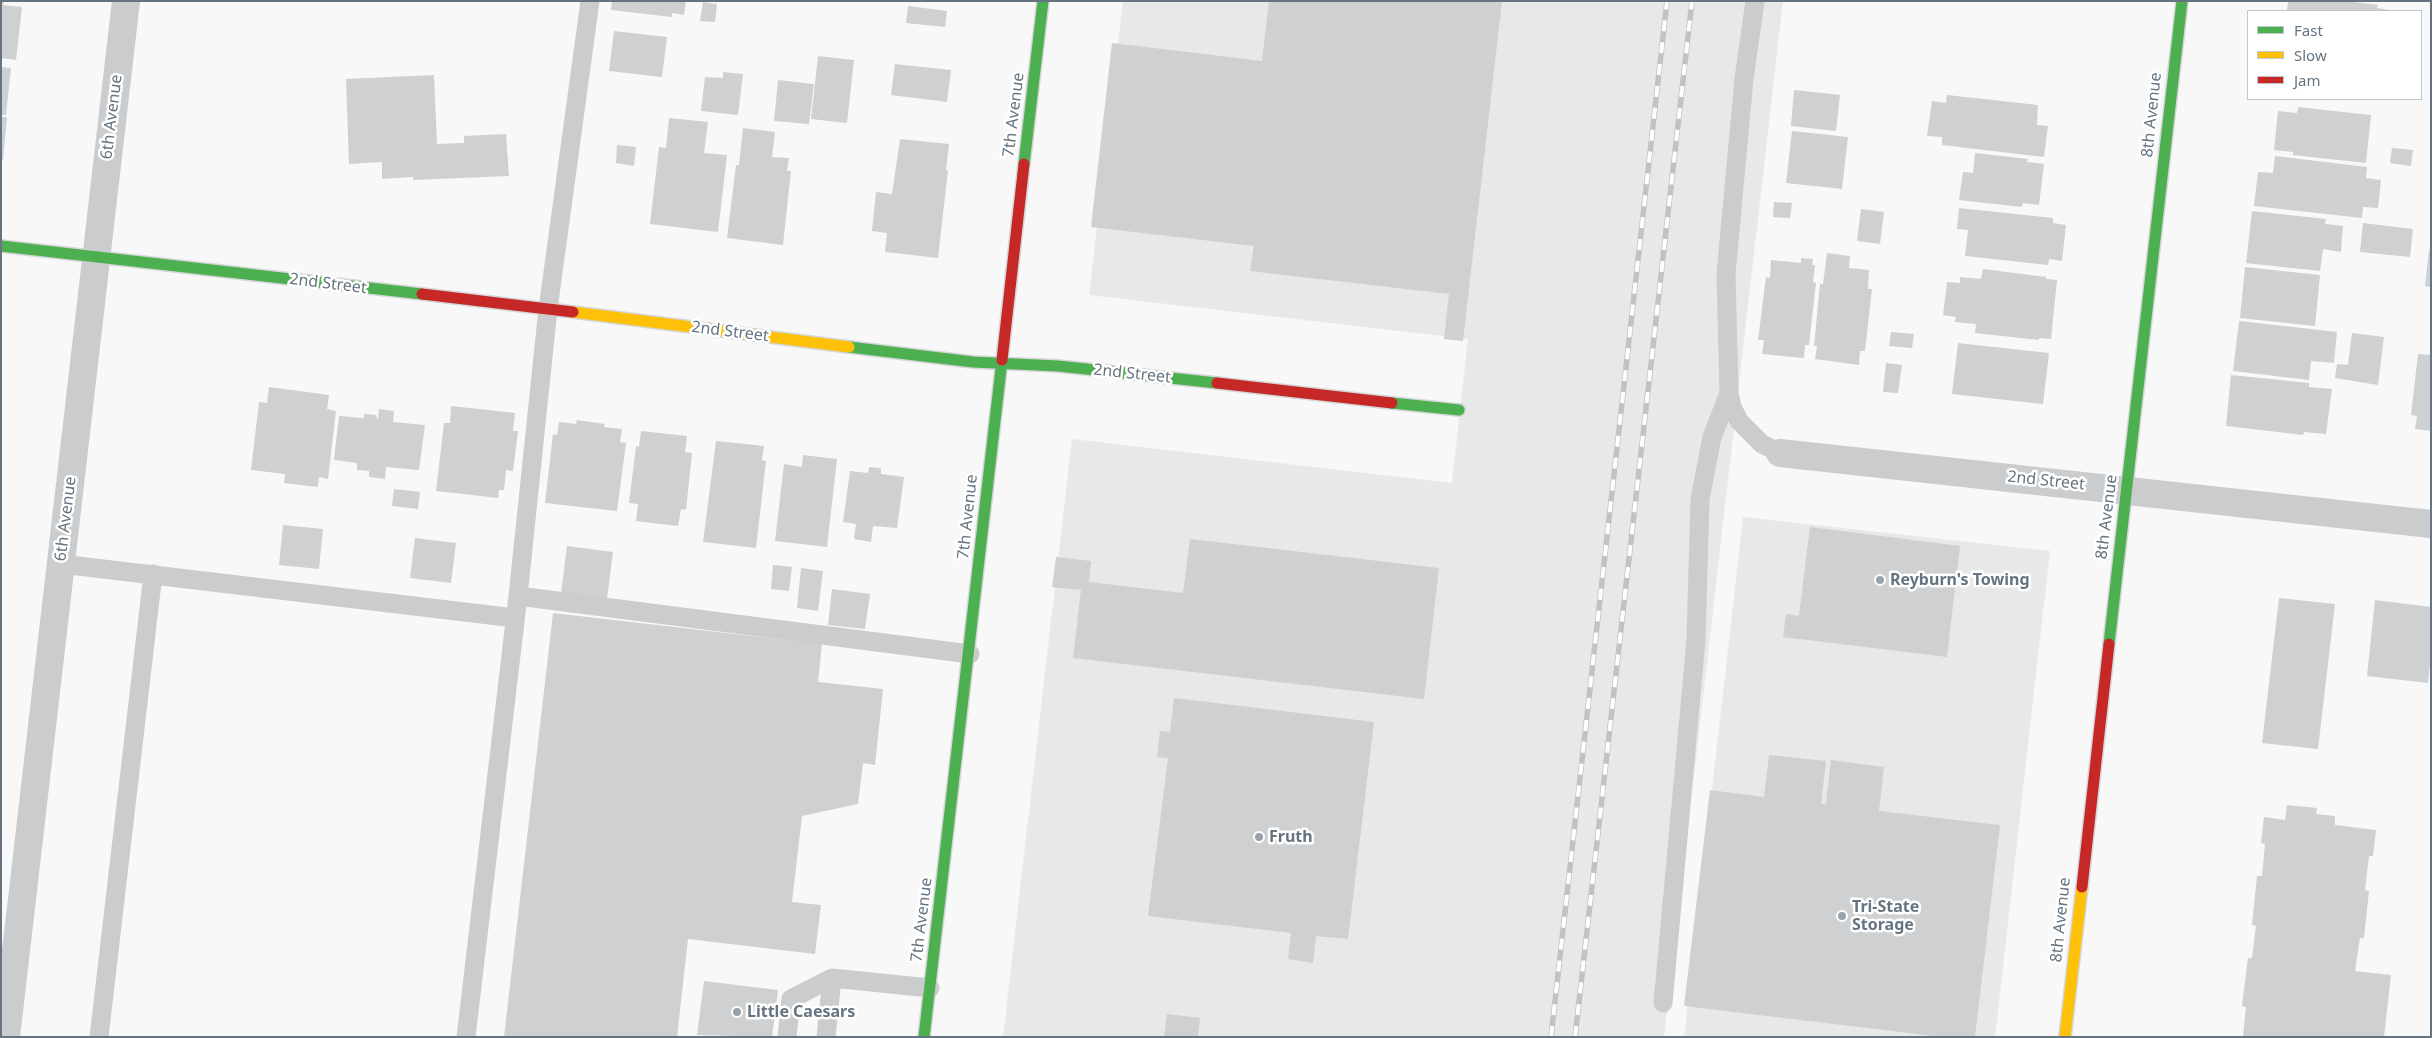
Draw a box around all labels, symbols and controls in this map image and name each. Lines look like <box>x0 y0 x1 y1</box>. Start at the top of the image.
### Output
legend <box>2247 10 2422 100</box>
text: Fast <box>2294 20 2323 40</box>
text: Slow <box>2294 45 2327 65</box>
text: Jam <box>2294 70 2321 90</box>
street label: 7th Avenue <box>999 72 1029 158</box>
street label: 8th Avenue <box>2138 72 2166 158</box>
street label: 6th Avenue <box>97 74 127 160</box>
street label: 2nd Street <box>288 270 368 298</box>
street label: 2nd Street <box>690 318 770 346</box>
street label: 2nd Street <box>1092 360 1172 388</box>
street label: 2nd Street <box>2006 467 2086 495</box>
street label: 7th Avenue <box>954 474 982 560</box>
street label: 8th Avenue <box>2092 474 2122 560</box>
street label: 6th Avenue <box>51 476 81 562</box>
place label: Reyburn's Towing <box>1890 570 2030 590</box>
marker: Reyburn's Towing <box>1874 574 1886 586</box>
place label: Fruth <box>1269 827 1313 847</box>
marker: Fruth <box>1253 831 1265 843</box>
street label: 7th Avenue <box>907 877 937 963</box>
street label: 8th Avenue <box>2047 877 2075 963</box>
place label: Tri-State Storage <box>1852 897 1919 935</box>
marker: Tri-State Storage <box>1836 910 1848 922</box>
place label: Little Caesars <box>747 1002 855 1022</box>
marker: Little Caesars <box>731 1006 743 1018</box>

